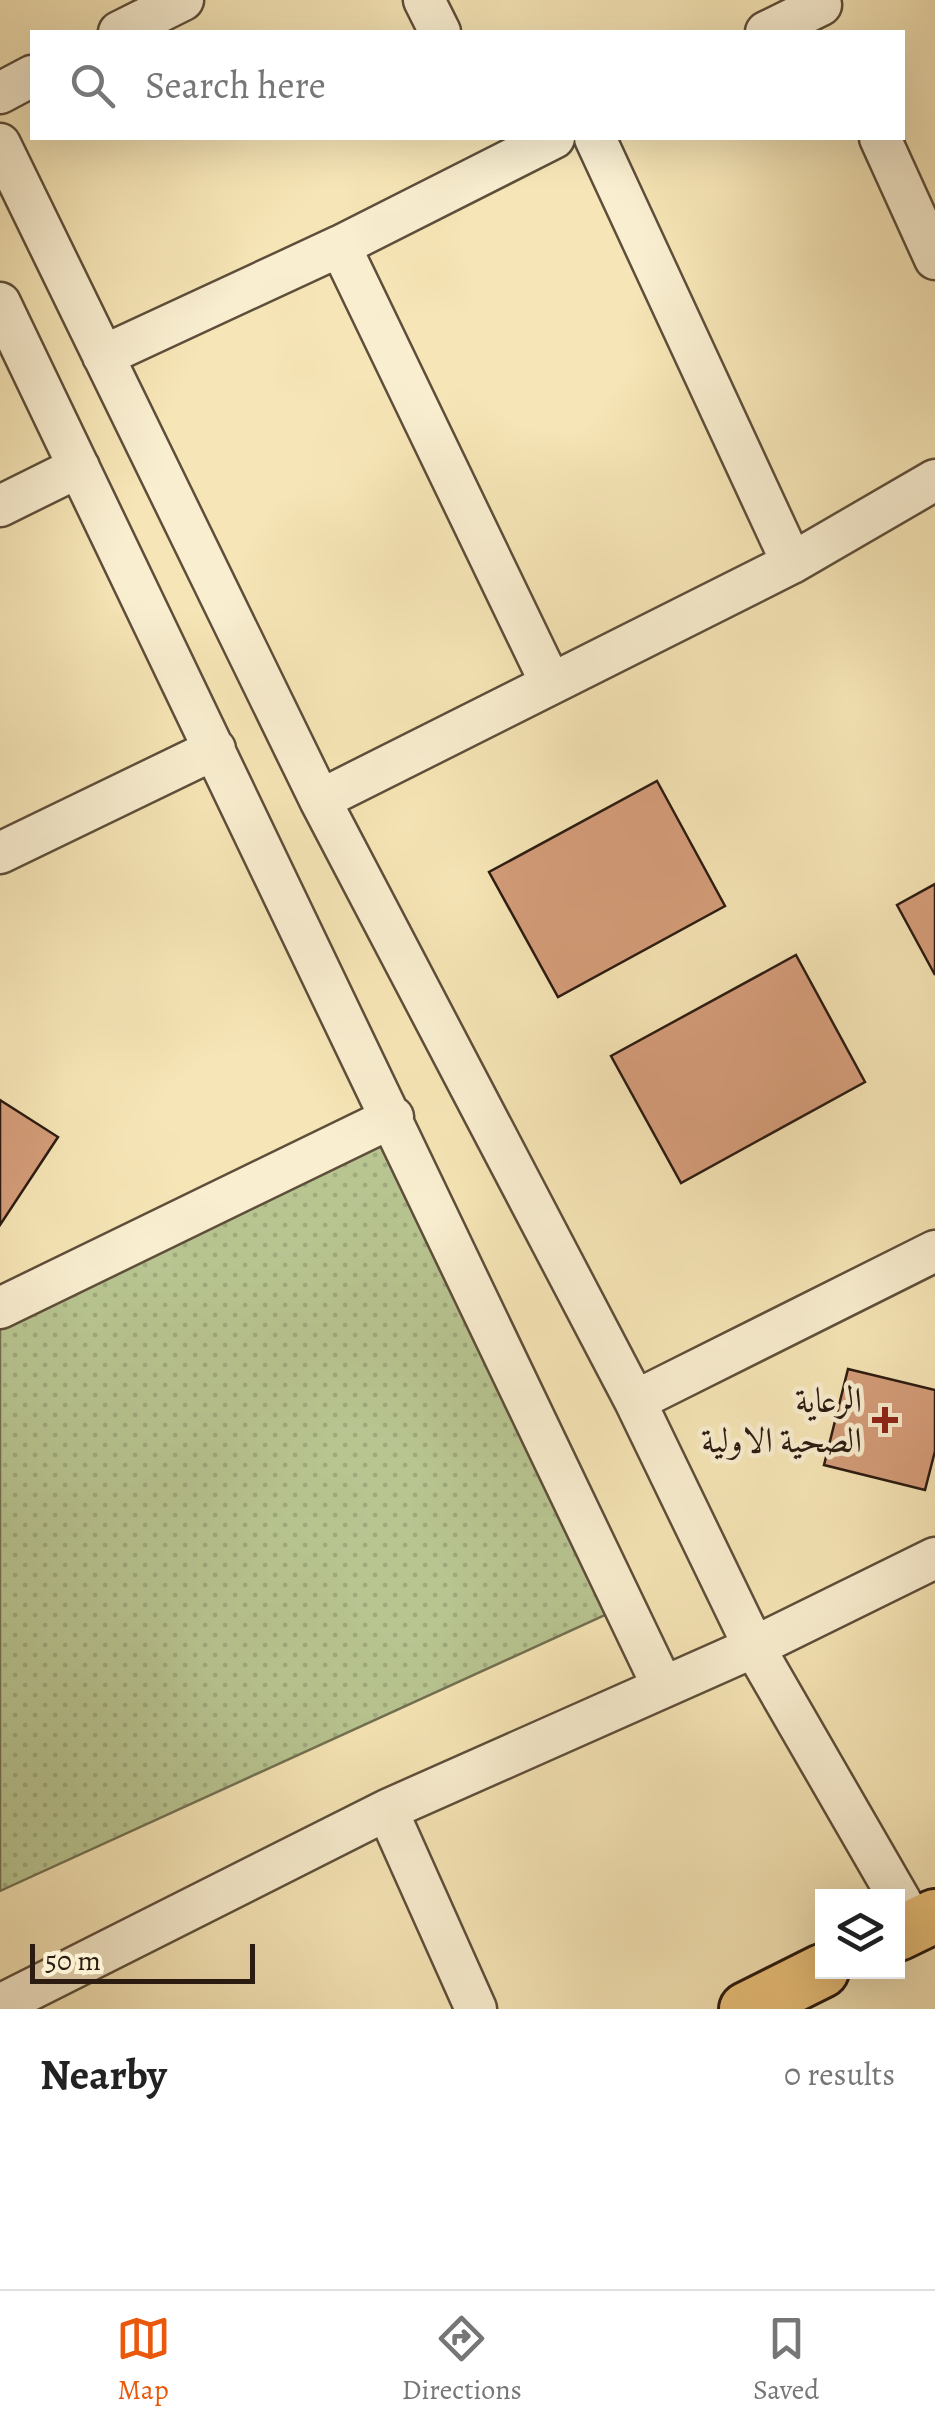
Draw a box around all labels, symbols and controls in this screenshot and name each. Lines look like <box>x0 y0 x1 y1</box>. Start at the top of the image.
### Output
search box <box>30 30 905 140</box>
icon: search <box>65 58 120 113</box>
text: Search here <box>145 59 326 111</box>
place label: الرعاية الصحية الاولية <box>701 1376 862 1464</box>
marker: الرعاية الصحية الاولية <box>872 1407 898 1433</box>
map controls <box>815 1889 905 1979</box>
button: layers <box>815 1889 905 1979</box>
scale bar <box>30 1939 255 1984</box>
text: 50 m <box>45 1942 101 1980</box>
text: Nearby <box>40 2046 167 2103</box>
text: 0 results <box>784 2052 895 2096</box>
tab: Map <box>116 2311 171 2409</box>
tab: Directions <box>402 2311 522 2409</box>
tab: Saved <box>753 2311 819 2409</box>

